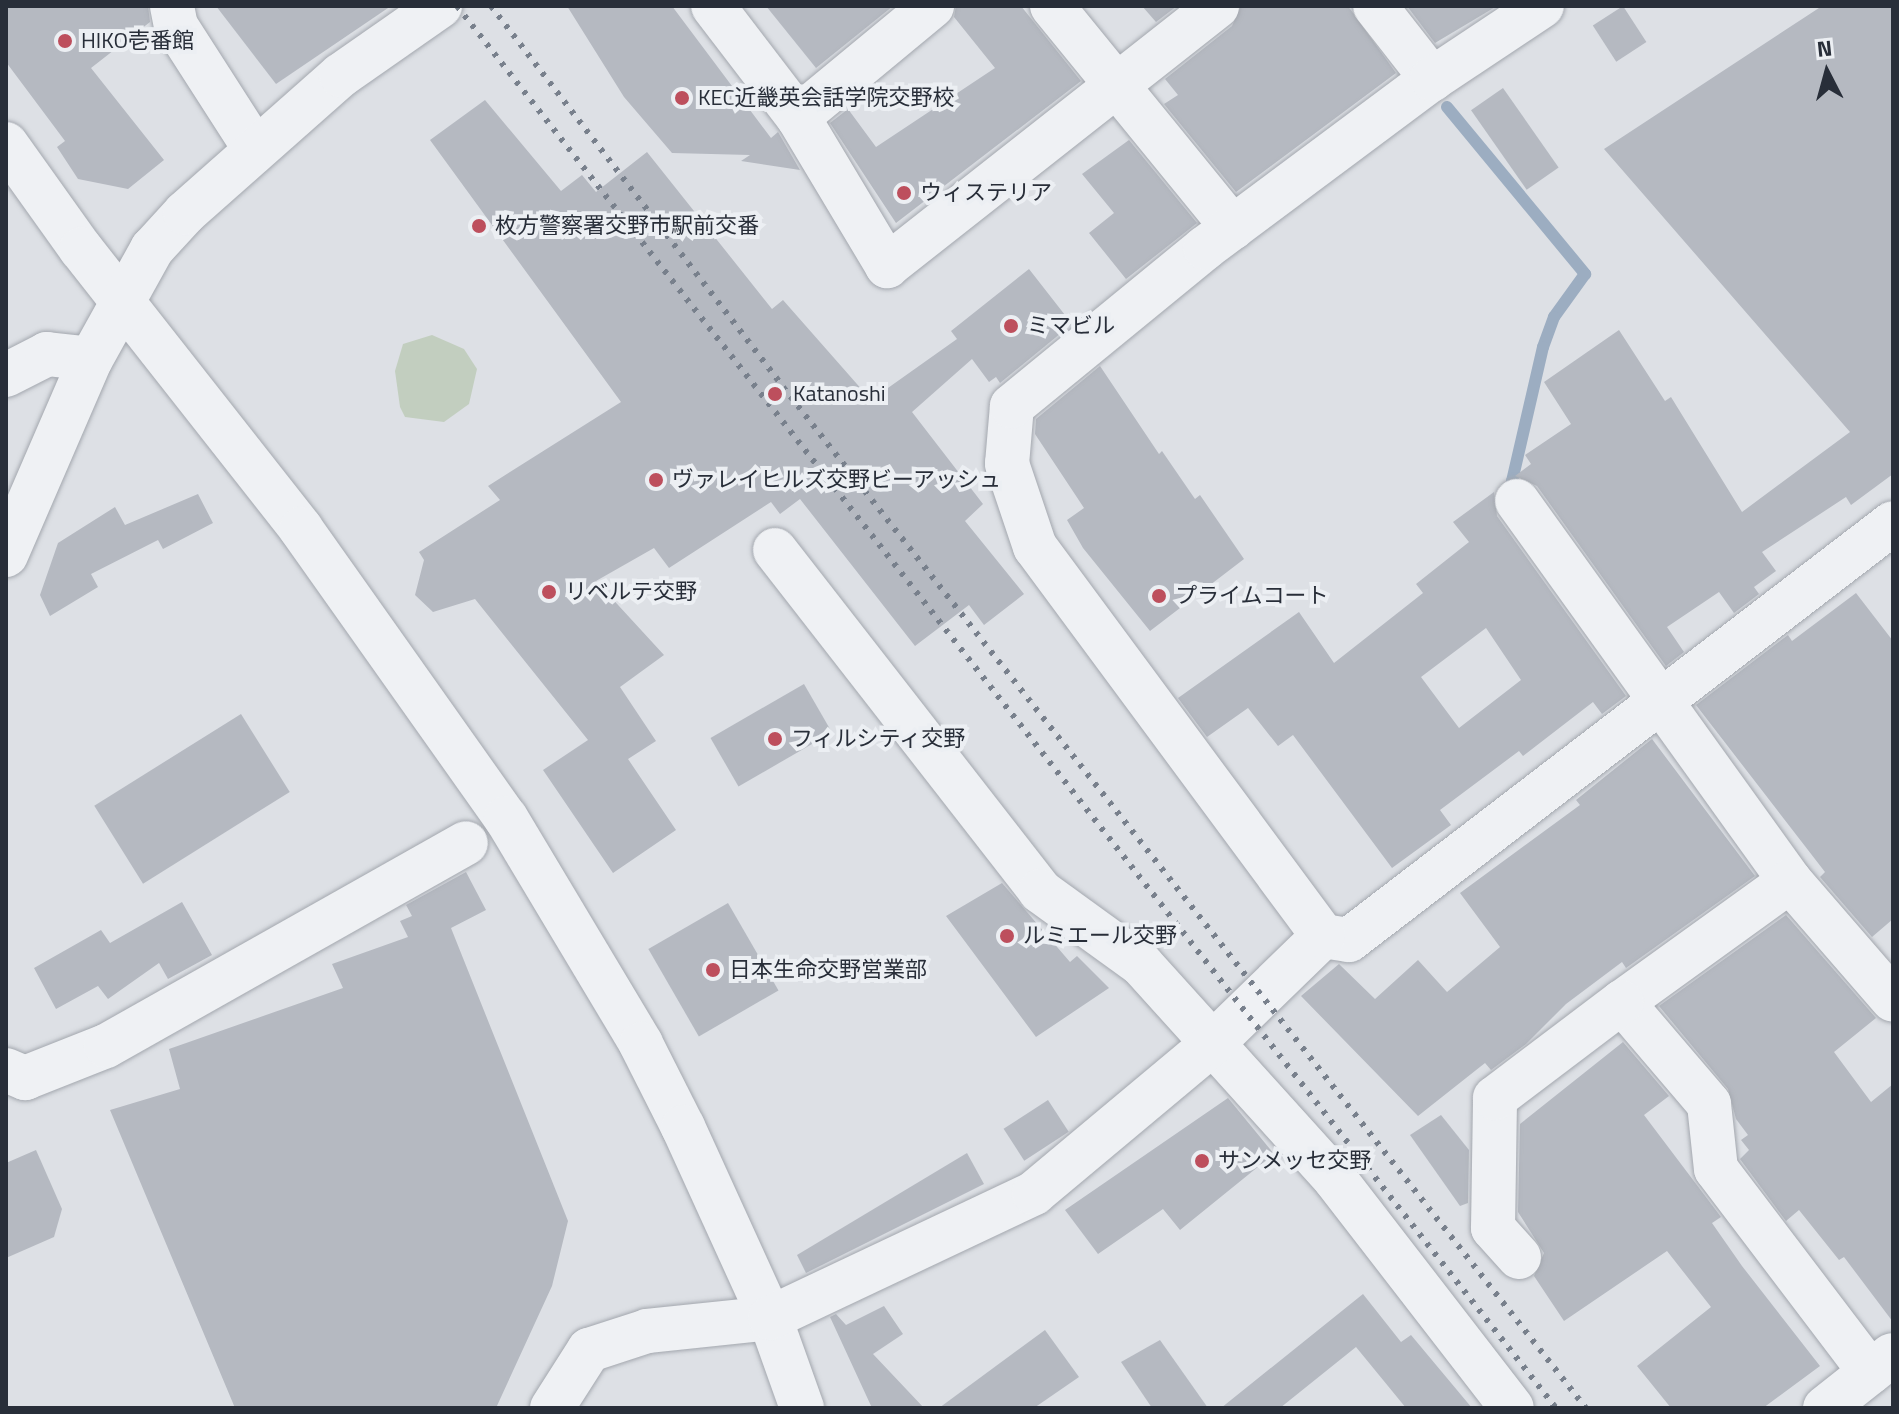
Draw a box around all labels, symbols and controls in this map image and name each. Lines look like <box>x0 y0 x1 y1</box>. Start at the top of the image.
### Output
place label: HIKO壱番館 <box>81 28 194 54</box>
text: N <box>1815 30 1834 66</box>
marker: HIKO壱番館 <box>56 32 74 50</box>
north arrow <box>1787 32 1867 112</box>
place label: KEC近畿英会話学院交野校 <box>698 85 954 111</box>
marker: KEC近畿英会話学院交野校 <box>673 89 691 107</box>
place label: ウィステリア <box>920 180 1052 206</box>
marker: ウィステリア <box>895 184 913 202</box>
place label: 枚方警察署交野市駅前交番 <box>495 213 759 239</box>
marker: 枚方警察署交野市駅前交番 <box>470 217 488 235</box>
place label: ミマビル <box>1027 313 1115 339</box>
marker: ミマビル <box>1002 317 1020 335</box>
place label: Katanoshi <box>793 381 886 407</box>
marker: Katanoshi <box>764 383 786 405</box>
place label: ヴァレイヒルズ交野ビーアッシュ <box>672 467 1002 493</box>
marker: ヴァレイヒルズ交野ビーアッシュ <box>647 471 665 489</box>
place label: リベルテ交野 <box>565 579 697 605</box>
marker: リベルテ交野 <box>540 583 558 601</box>
place label: プライムコート <box>1175 583 1329 609</box>
marker: プライムコート <box>1150 587 1168 605</box>
place label: フィルシティ交野 <box>791 726 967 752</box>
marker: フィルシティ交野 <box>766 730 784 748</box>
place label: ルミエール交野 <box>1023 923 1177 949</box>
marker: ルミエール交野 <box>998 927 1016 945</box>
place label: 日本生命交野営業部 <box>729 957 927 983</box>
marker: 日本生命交野営業部 <box>704 961 722 979</box>
place label: サンメッセ交野 <box>1218 1148 1372 1174</box>
marker: サンメッセ交野 <box>1193 1152 1211 1170</box>

